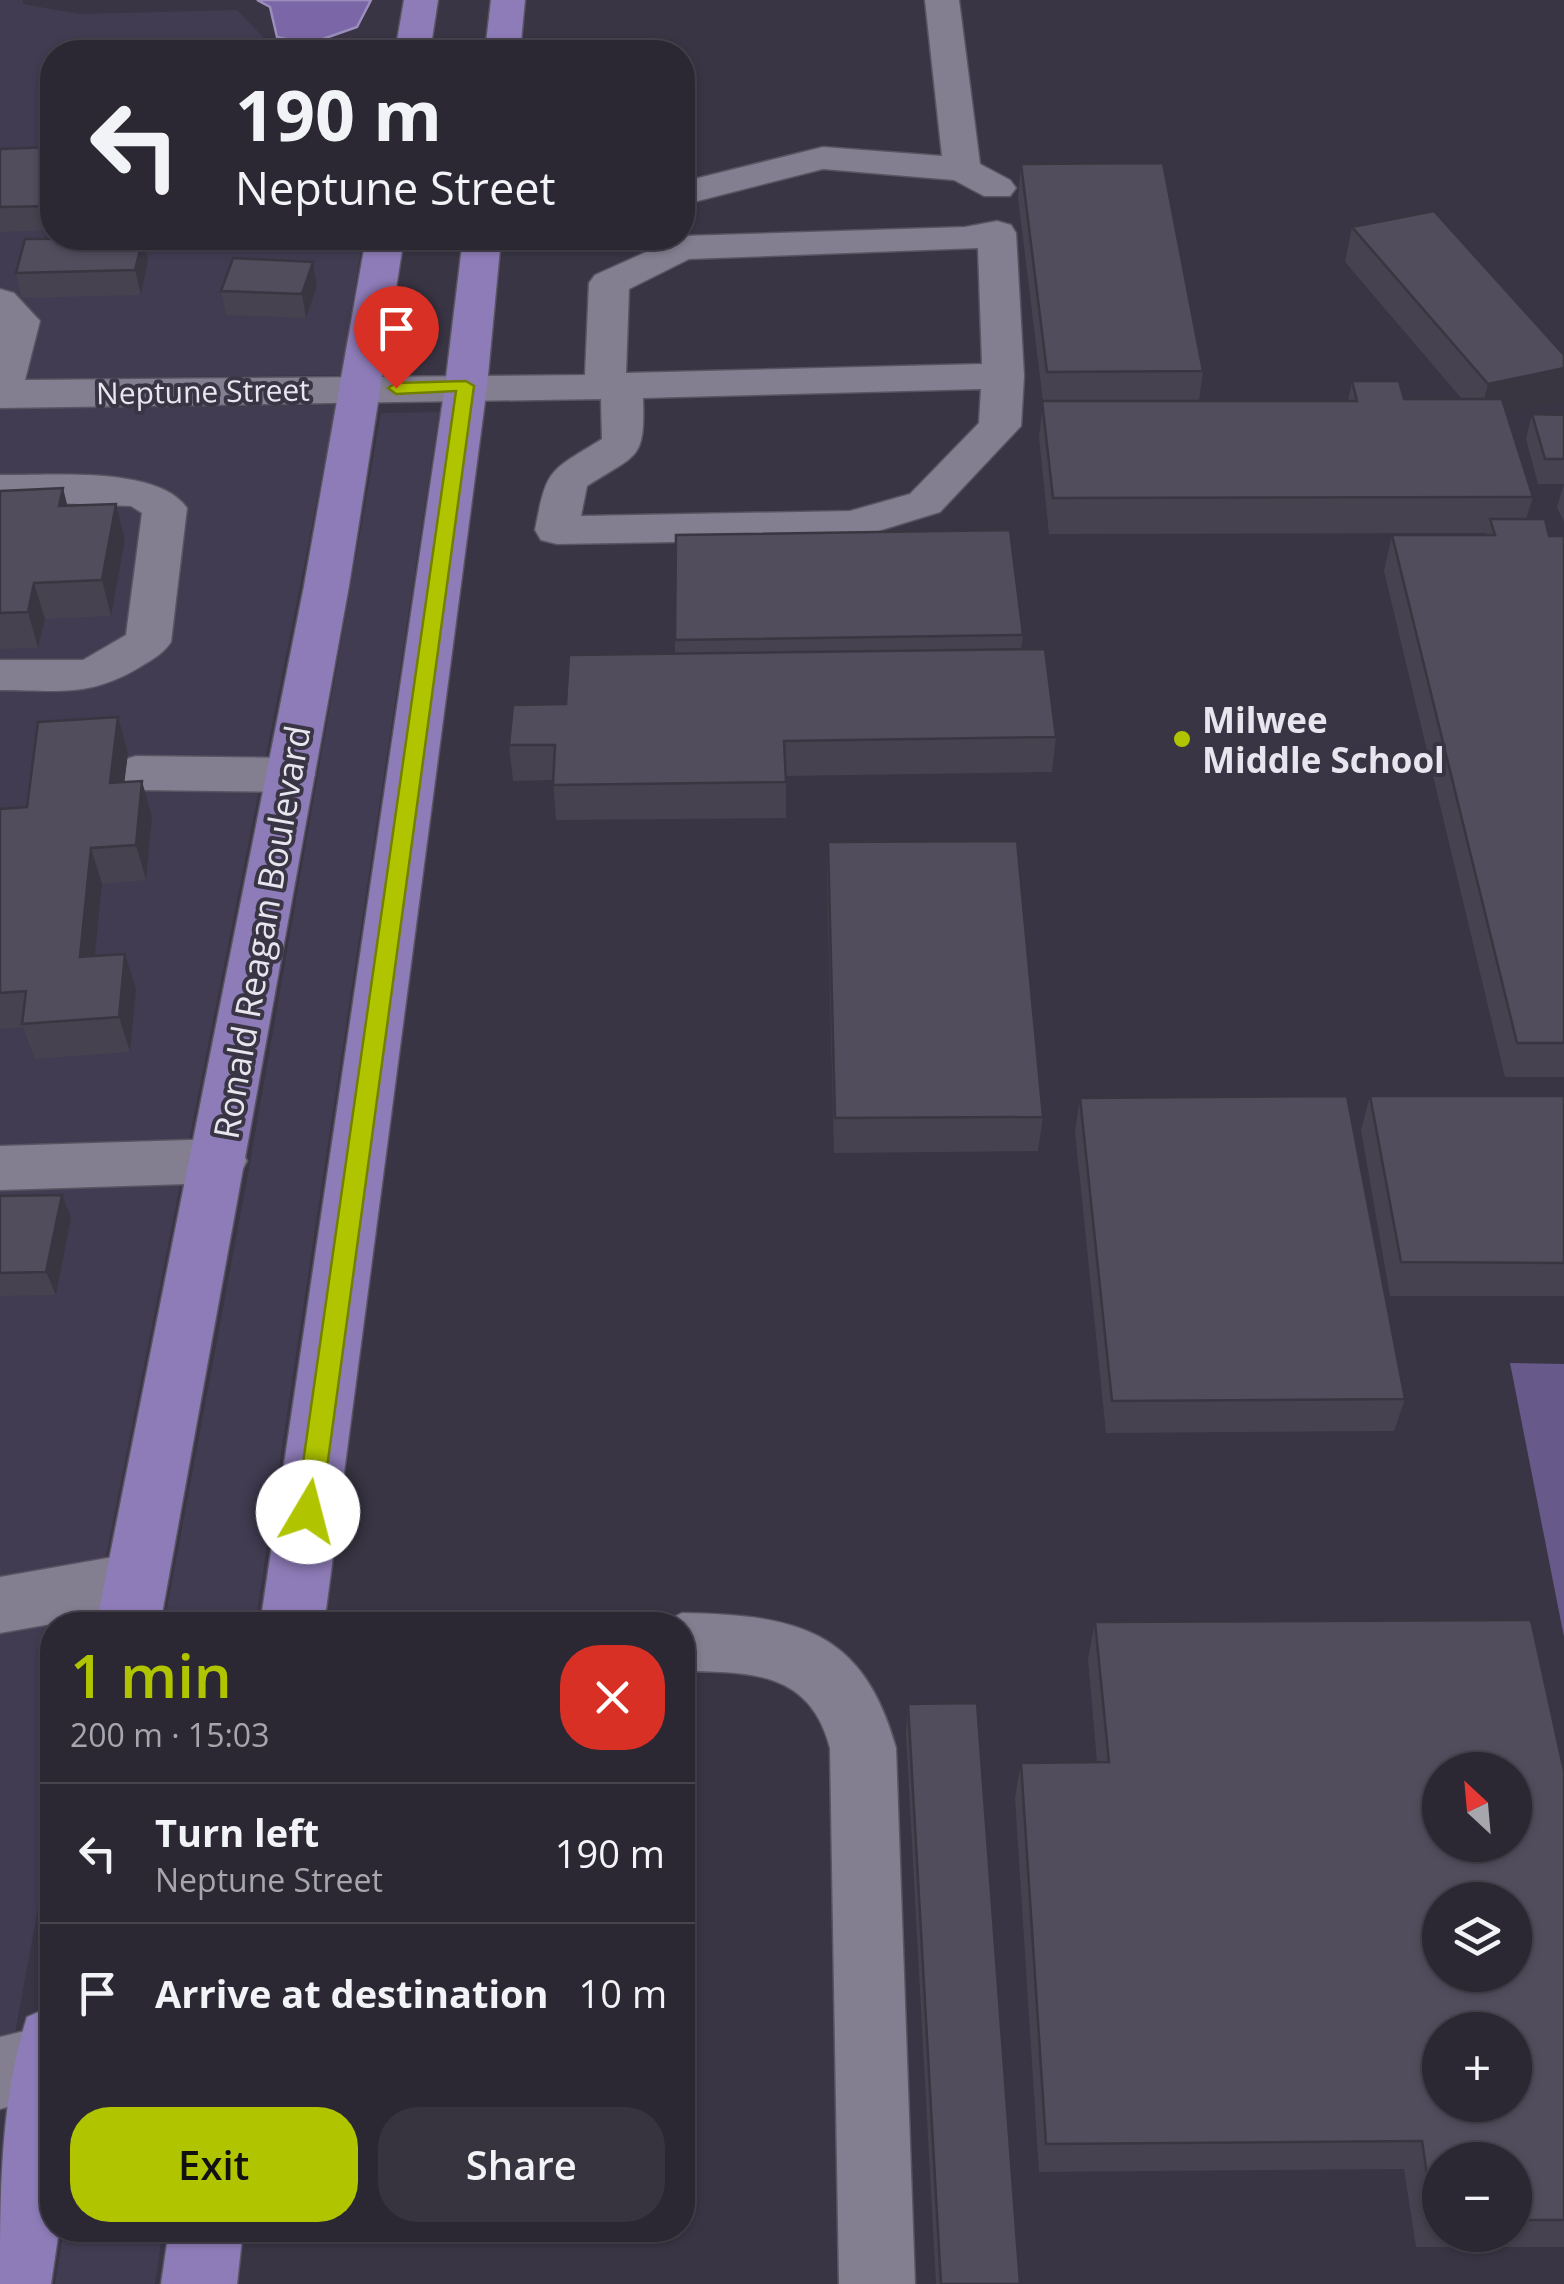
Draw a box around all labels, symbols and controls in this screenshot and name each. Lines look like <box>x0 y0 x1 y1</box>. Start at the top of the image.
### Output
text: 190 m <box>235 66 442 162</box>
icon: left <box>70 80 200 210</box>
text: Neptune Street <box>235 157 556 218</box>
pin <box>354 286 439 389</box>
icon: arrive <box>369 301 424 356</box>
street label: Neptune Street <box>96 369 310 413</box>
place label: Milwee Middle School <box>1202 696 1445 783</box>
street label: Ronald Reagan Boulevard <box>201 722 321 1142</box>
marker: Milwee Middle School <box>1171 728 1193 750</box>
position arrow <box>256 1460 360 1564</box>
text: 1 min <box>70 1634 232 1716</box>
button: close <box>560 1645 665 1750</box>
text: 200 m · 15:03 <box>70 1713 269 1756</box>
north arrow <box>1422 1752 1532 1862</box>
map controls <box>1422 1752 1532 2252</box>
text: Turn left <box>155 1806 319 1858</box>
icon: left <box>70 1826 125 1881</box>
text: 190 m <box>555 1827 665 1879</box>
text: Neptune Street <box>155 1858 383 1901</box>
button: layers <box>1422 1882 1532 1992</box>
icon: arrive <box>70 1966 125 2021</box>
text: Arrive at destination <box>155 1967 549 2019</box>
text: 10 m <box>579 1967 667 2019</box>
button: + <box>1422 2012 1532 2122</box>
button: Exit <box>70 2107 358 2222</box>
button: Share <box>378 2107 665 2222</box>
button: − <box>1422 2142 1532 2252</box>

